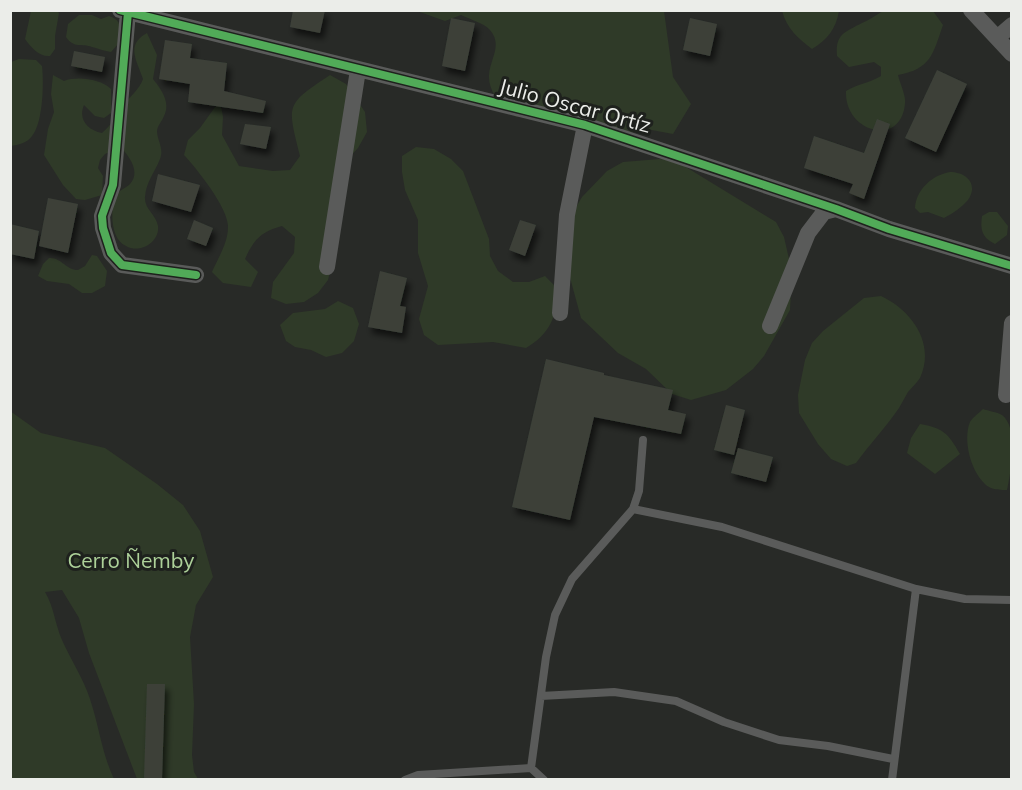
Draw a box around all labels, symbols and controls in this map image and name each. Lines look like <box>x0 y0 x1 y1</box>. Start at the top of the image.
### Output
street label: Julio Oscar Ortíz <box>496 72 654 138</box>
park label: Cerro Ñemby <box>68 547 194 573</box>

